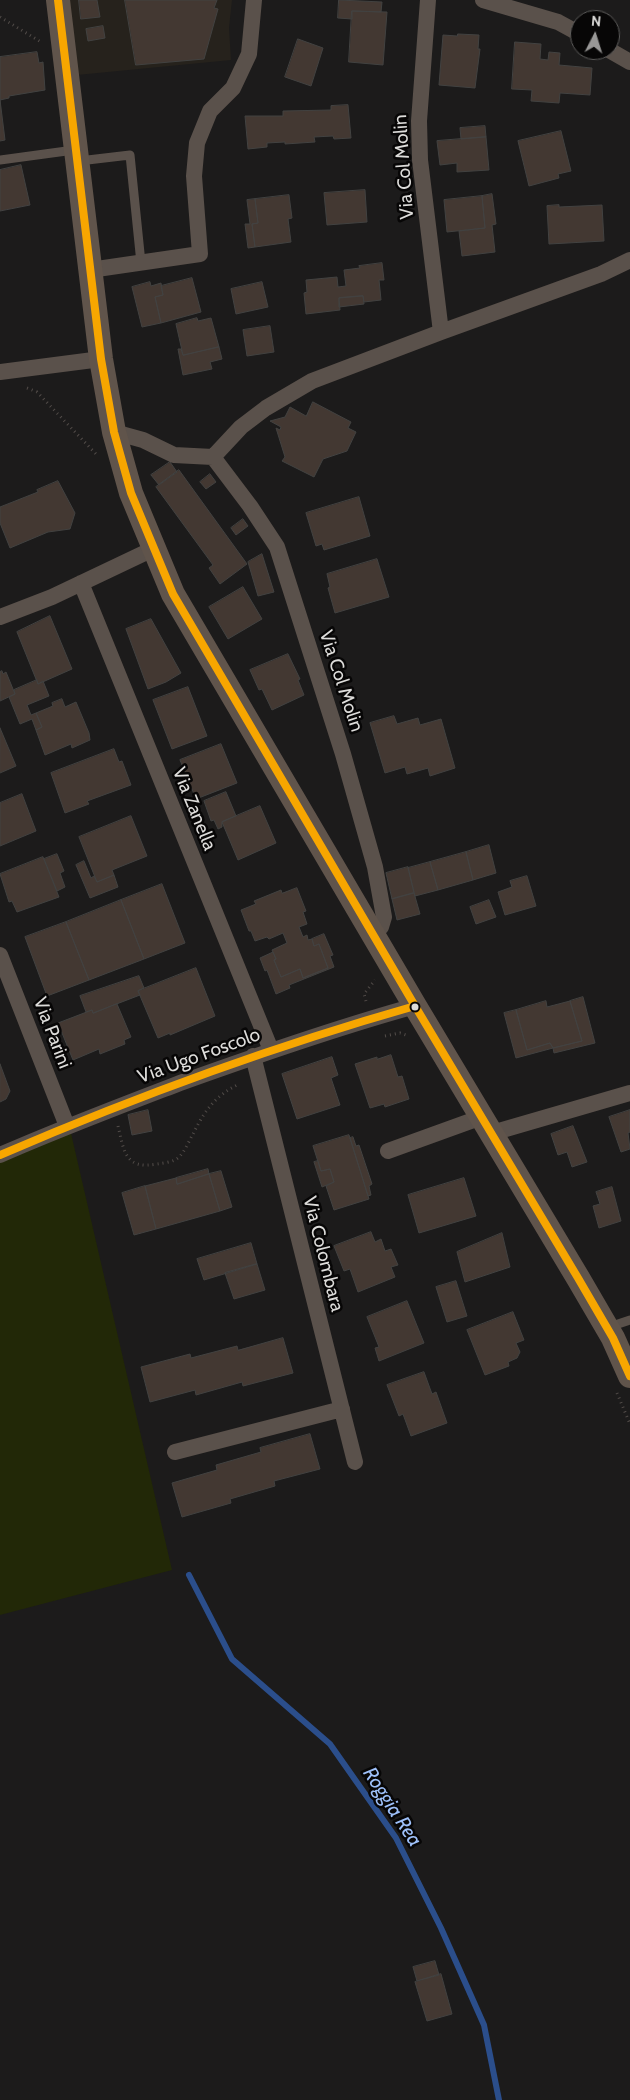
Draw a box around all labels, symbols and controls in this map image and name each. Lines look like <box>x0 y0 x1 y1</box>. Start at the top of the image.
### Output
north arrow <box>570 10 620 60</box>
text: N <box>591 12 602 30</box>
street label: Via Col Molin <box>389 114 419 220</box>
street label: Via Col Molin <box>314 627 368 735</box>
street label: Via Zanella <box>167 764 221 854</box>
street label: Via Parini <box>28 994 76 1072</box>
unlabelled marker <box>410 1002 420 1012</box>
street label: Via Ugo Foscolo <box>135 1023 263 1089</box>
street label: Via Colombara <box>298 1194 348 1314</box>
water label: Roggia Rea <box>357 1763 427 1851</box>

